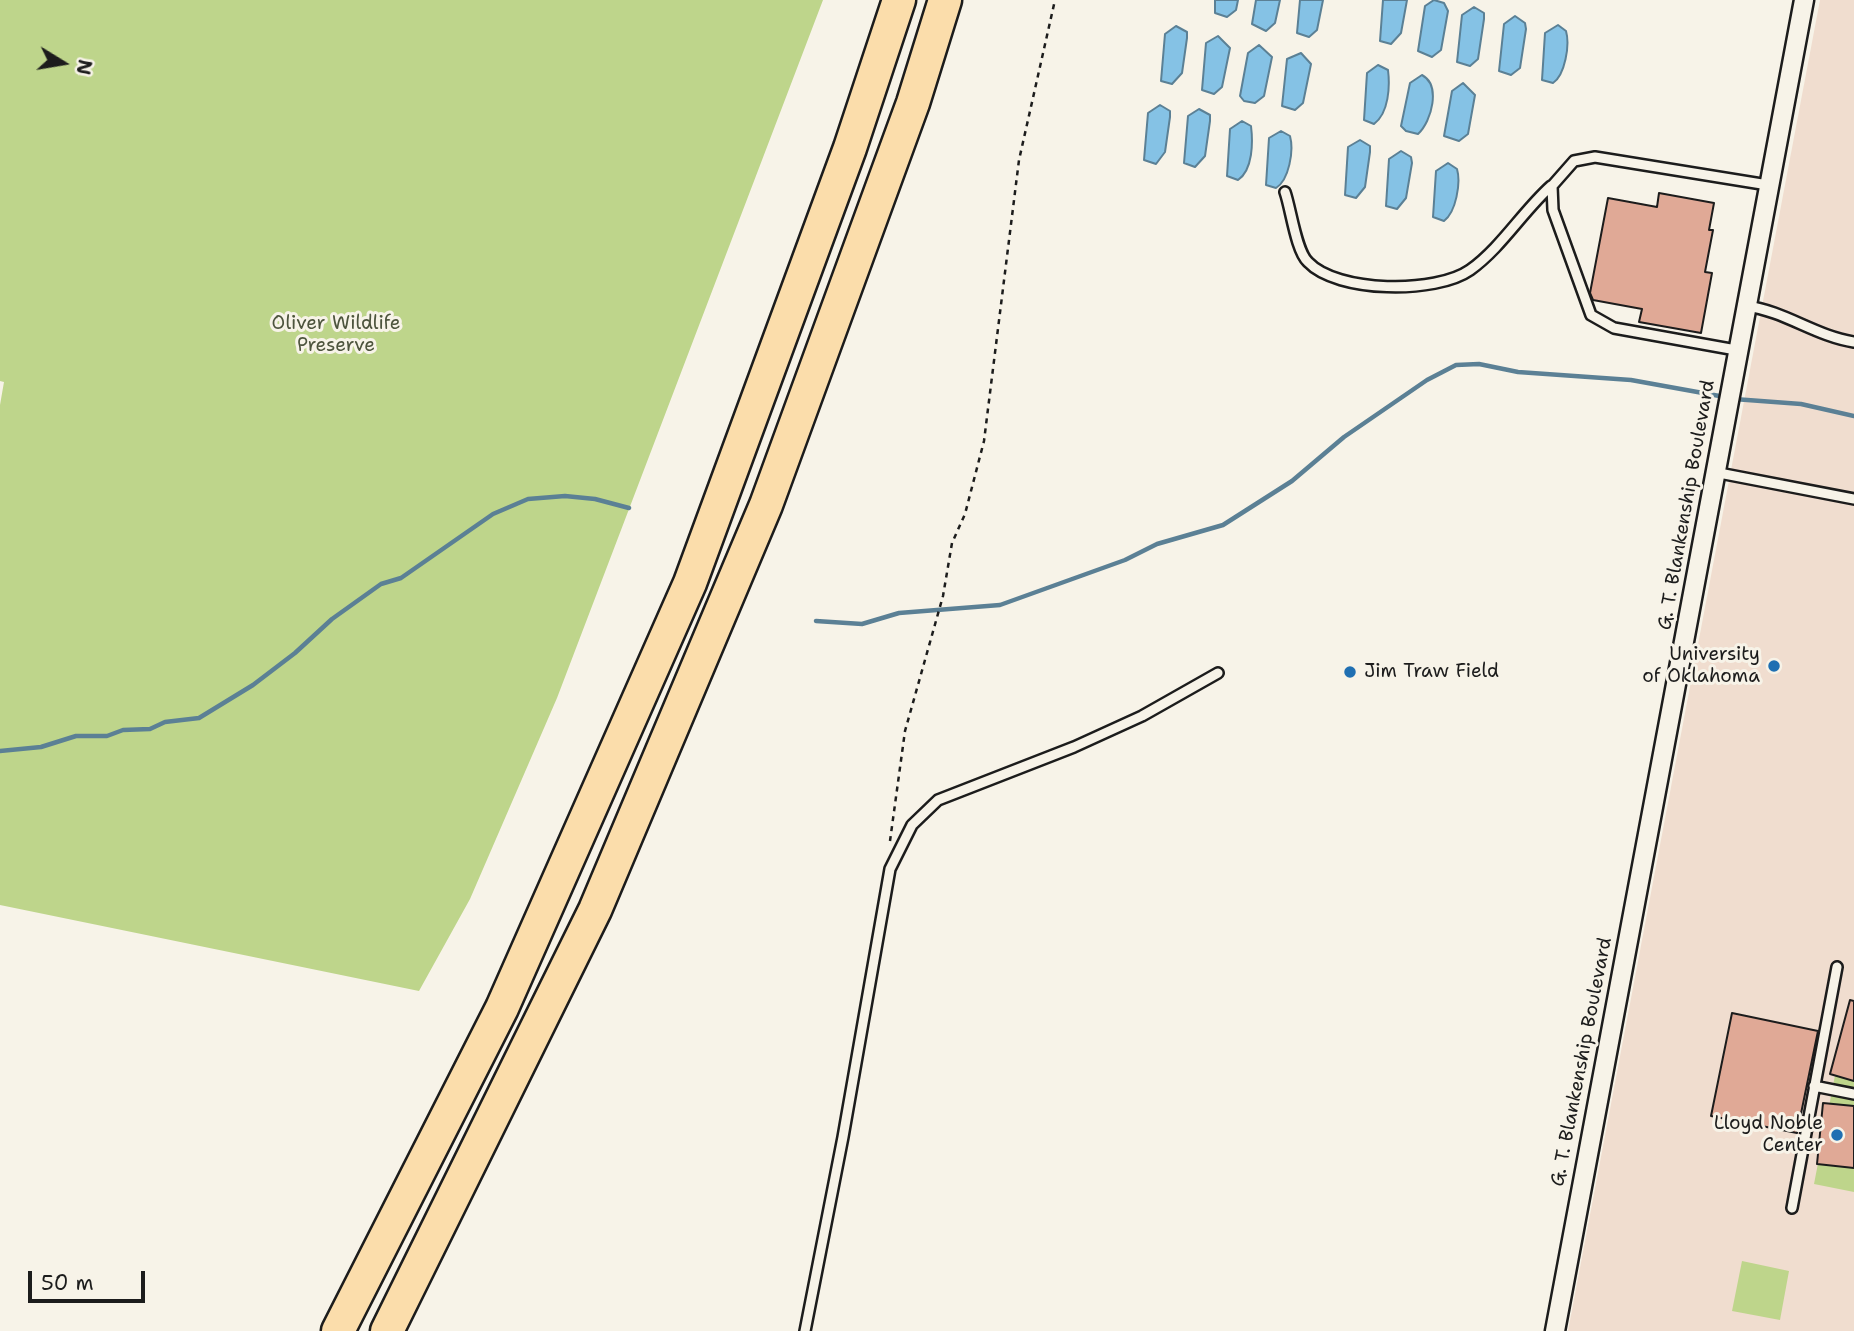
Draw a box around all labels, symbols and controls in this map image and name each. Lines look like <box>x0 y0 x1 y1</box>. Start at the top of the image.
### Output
north arrow <box>28 28 98 98</box>
text: N <box>70 57 98 77</box>
park label: Oliver Wildlife Preserve <box>272 313 400 357</box>
street label: G. T. Blankenship Boulevard <box>1654 378 1720 632</box>
place label: University of Oklahoma <box>1642 644 1760 688</box>
marker: University of Oklahoma <box>1766 658 1782 674</box>
place label: Jim Traw Field <box>1364 661 1499 683</box>
marker: Jim Traw Field <box>1342 664 1358 680</box>
street label: G. T. Blankenship Boulevard <box>1547 935 1617 1189</box>
place label: Lloyd Noble Center <box>1714 1113 1823 1157</box>
marker: Lloyd Noble Center <box>1829 1127 1845 1143</box>
scale bar <box>32 1258 149 1302</box>
text: 50 m <box>41 1269 94 1297</box>

